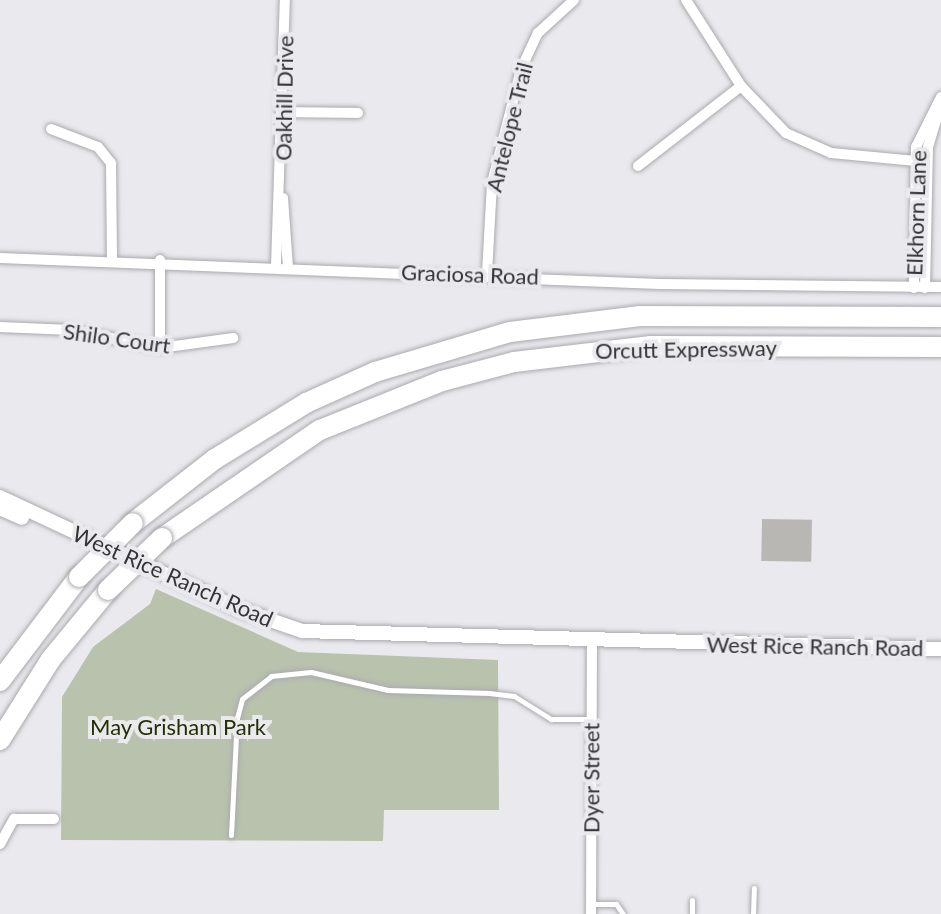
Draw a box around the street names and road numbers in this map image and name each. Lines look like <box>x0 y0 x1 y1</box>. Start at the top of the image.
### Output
street label: Oakhill Drive <box>270 35 298 161</box>
street label: Antelope Trail <box>480 59 538 195</box>
street label: Elkhorn Lane <box>901 150 931 276</box>
street label: Graciosa Road <box>401 258 539 290</box>
street label: Shilo Court <box>62 317 172 359</box>
street label: Orcutt Expressway <box>595 334 777 364</box>
street label: West Rice Ranch Road <box>69 520 277 632</box>
street label: West Rice Ranch Road <box>706 631 924 661</box>
street label: Dyer Street <box>578 723 604 833</box>

